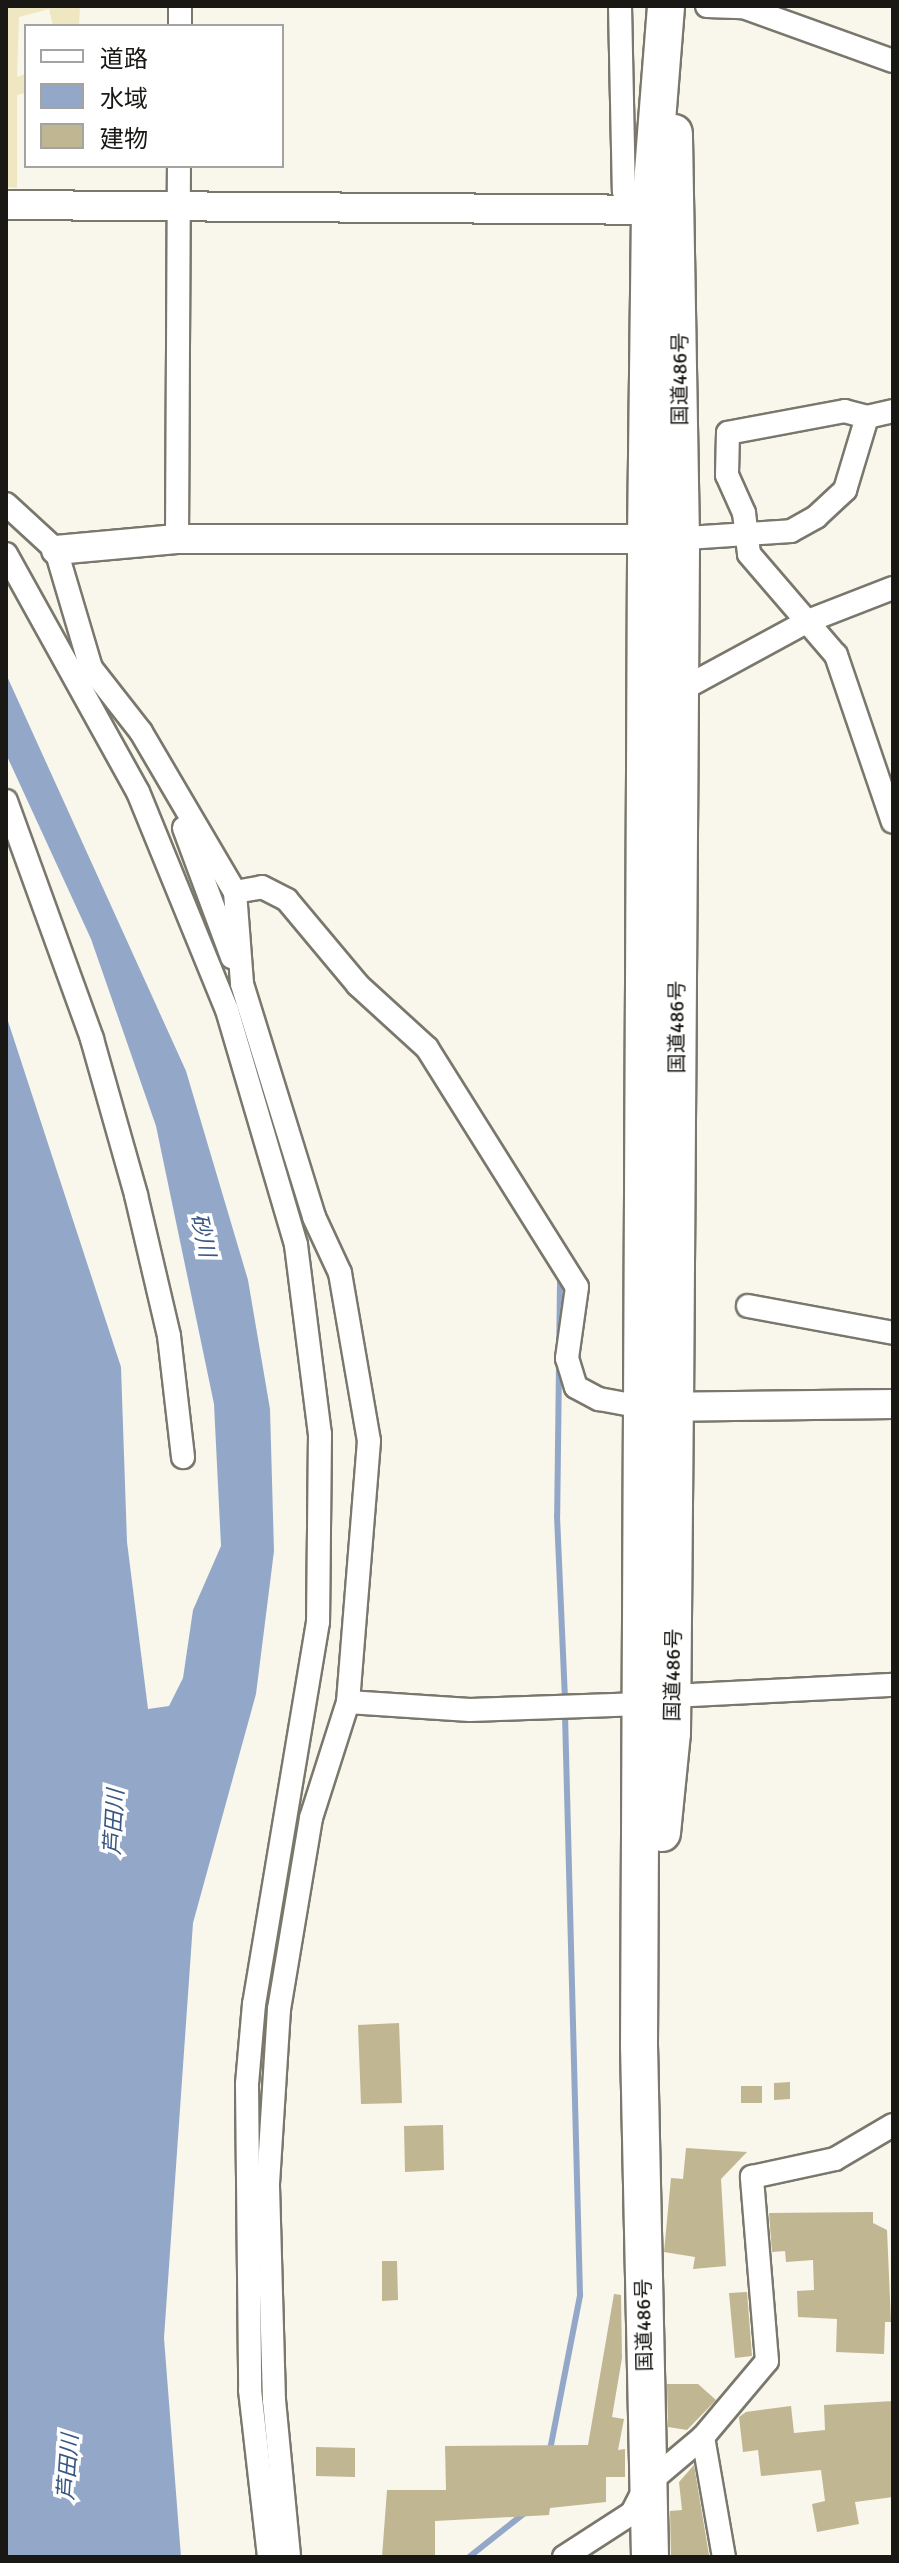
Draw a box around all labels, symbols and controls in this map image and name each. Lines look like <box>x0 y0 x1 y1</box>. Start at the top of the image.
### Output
legend <box>24 24 284 168</box>
text: 道路 <box>100 44 148 74</box>
text: 水域 <box>100 84 148 114</box>
text: 建物 <box>100 124 148 154</box>
street label: 国道486号 <box>668 333 692 425</box>
street label: 国道486号 <box>665 981 689 1073</box>
water label: 砂川 <box>185 1211 221 1259</box>
street label: 国道486号 <box>660 1629 686 1721</box>
water label: 芦田川 <box>99 1788 129 1856</box>
street label: 国道486号 <box>631 2279 657 2371</box>
water label: 芦田川 <box>53 2433 83 2501</box>

